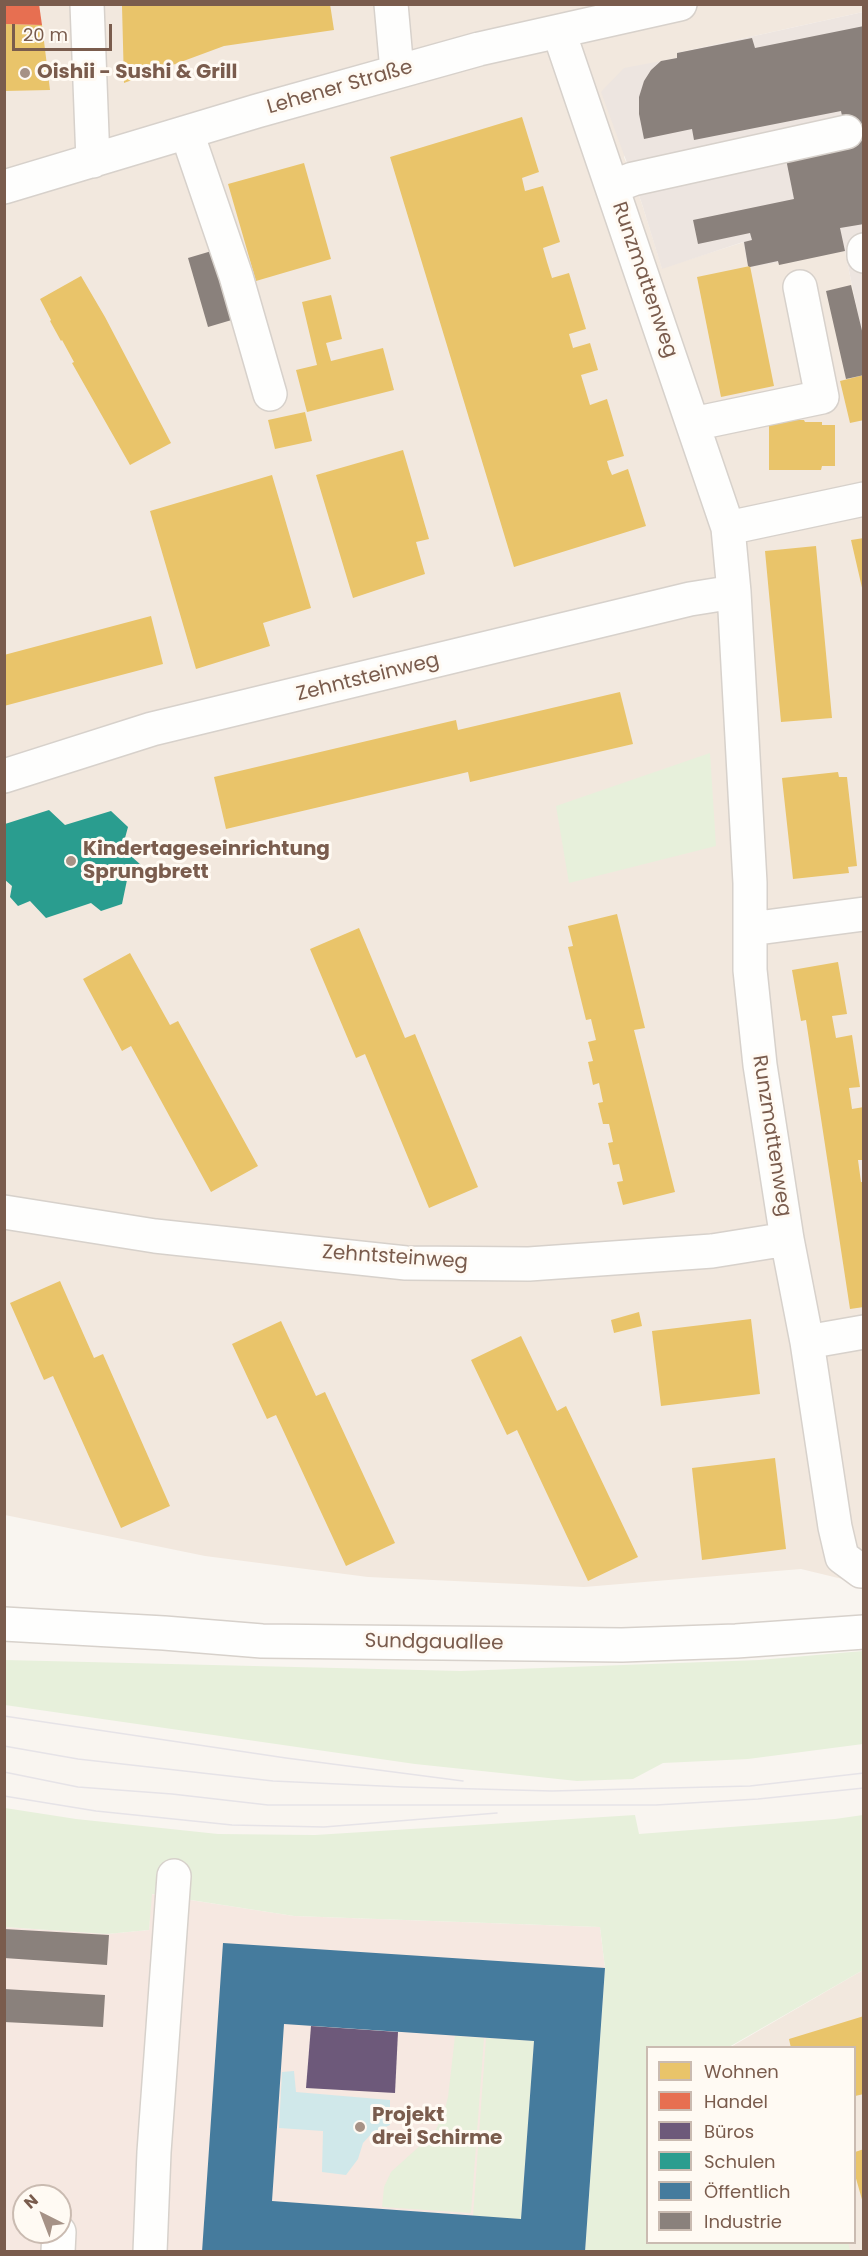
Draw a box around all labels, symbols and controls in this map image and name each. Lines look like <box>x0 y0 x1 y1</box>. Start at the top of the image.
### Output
scale bar <box>15 12 116 50</box>
text: 20 m <box>23 22 68 47</box>
street label: Lehener Straße <box>264 56 416 120</box>
place label: Oishii - Sushi & Grill <box>37 61 237 85</box>
marker: Oishii - Sushi & Grill <box>18 66 32 80</box>
street label: Runzmattenweg <box>606 199 682 361</box>
street label: Zehntsteinweg <box>294 649 442 707</box>
place label: Kindertageseinrichtung Sprungbrett <box>83 838 330 885</box>
marker: Kindertageseinrichtung Sprungbrett <box>64 854 78 868</box>
street label: Runzmattenweg <box>746 1054 796 1218</box>
street label: Zehntsteinweg <box>321 1241 469 1275</box>
street label: Sundgauallee <box>364 1630 504 1656</box>
legend <box>646 2046 856 2244</box>
text: Wohnen <box>704 2059 779 2084</box>
text: Handel <box>704 2089 768 2114</box>
place label: Projekt drei Schirme <box>372 2104 502 2151</box>
text: Büros <box>704 2119 754 2144</box>
marker: Projekt drei Schirme <box>353 2120 367 2134</box>
text: Schulen <box>704 2149 776 2174</box>
text: Öffentlich <box>704 2179 791 2204</box>
north arrow <box>12 2184 72 2244</box>
text: N <box>19 2189 43 2214</box>
text: Industrie <box>704 2209 782 2234</box>

